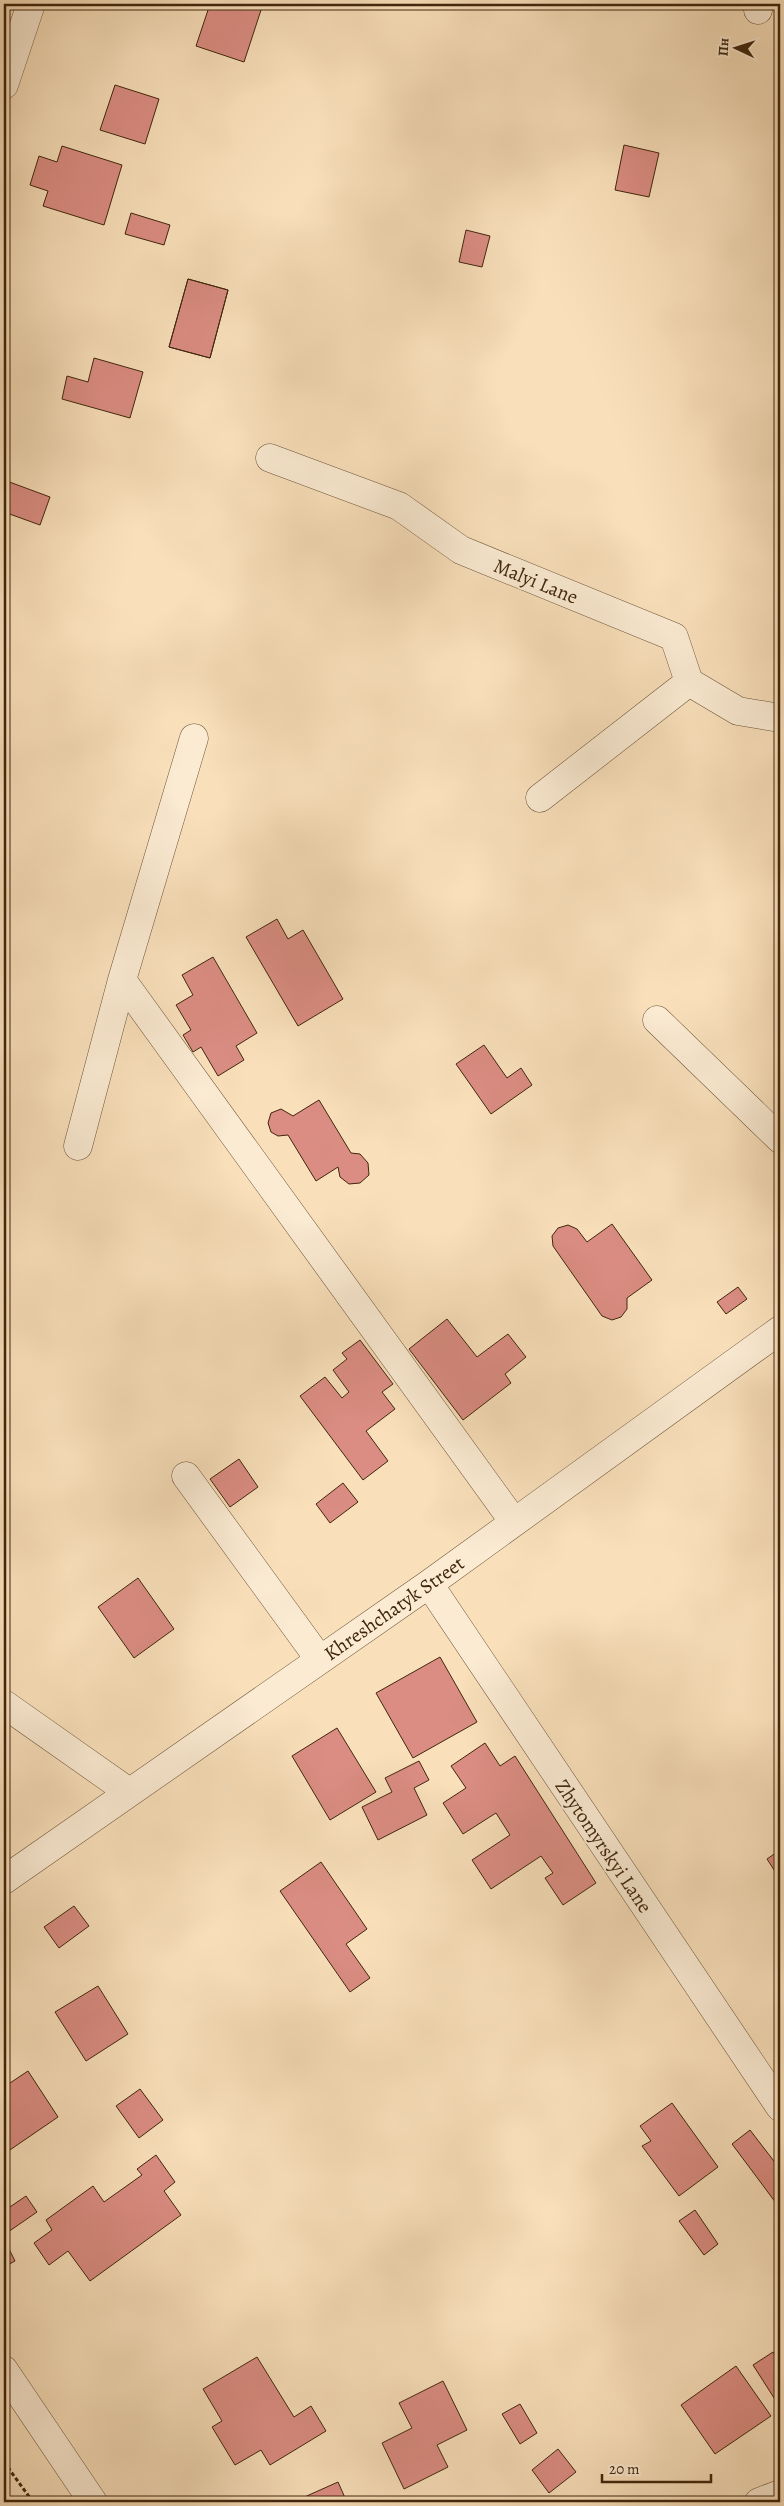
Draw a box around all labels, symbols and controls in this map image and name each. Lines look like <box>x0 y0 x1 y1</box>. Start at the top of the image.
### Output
north arrow <box>712 22 762 72</box>
text: Пн <box>713 37 734 57</box>
street label: Malyi Lane <box>490 552 582 611</box>
street label: Khreshchatyk Street <box>319 1550 470 1667</box>
street label: Zhytomyrskyi Lane <box>549 1774 658 1918</box>
scale bar <box>602 2451 710 2483</box>
text: 20 m <box>609 2459 640 2479</box>

